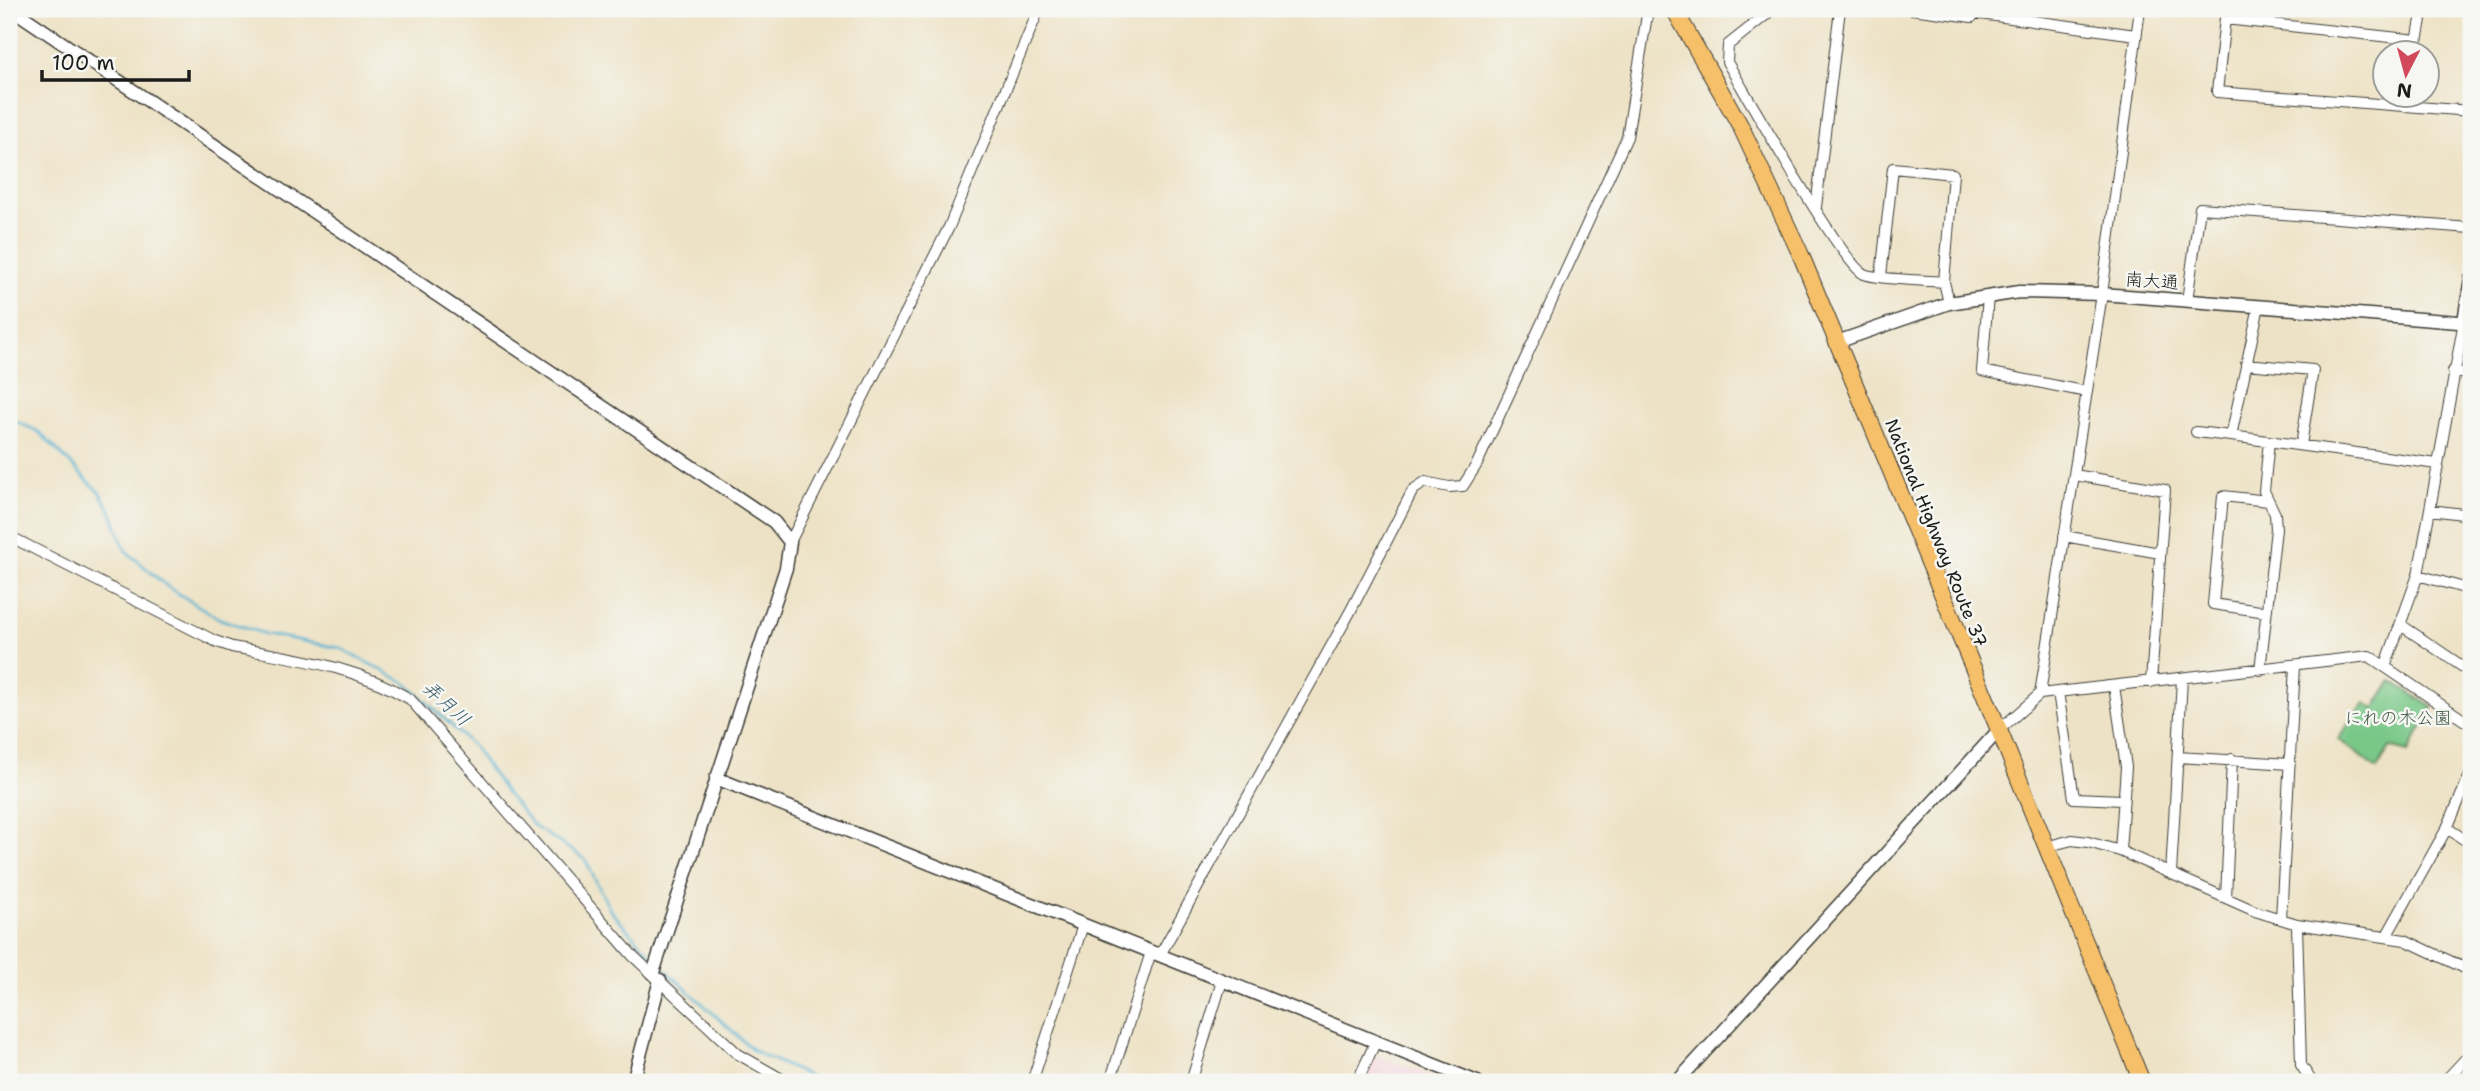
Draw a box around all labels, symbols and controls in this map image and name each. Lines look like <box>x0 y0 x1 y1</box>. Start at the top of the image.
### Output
scale bar <box>42 38 189 82</box>
north arrow <box>2372 38 2442 108</box>
text: 100 m <box>52 49 115 77</box>
text: N <box>2395 77 2413 104</box>
street label: 南大通 <box>2124 267 2180 295</box>
street label: National Highway Route 37 <box>1879 415 1993 651</box>
water label: 弄月川 <box>417 675 476 732</box>
park label: にれの木公園 <box>2344 706 2452 730</box>

